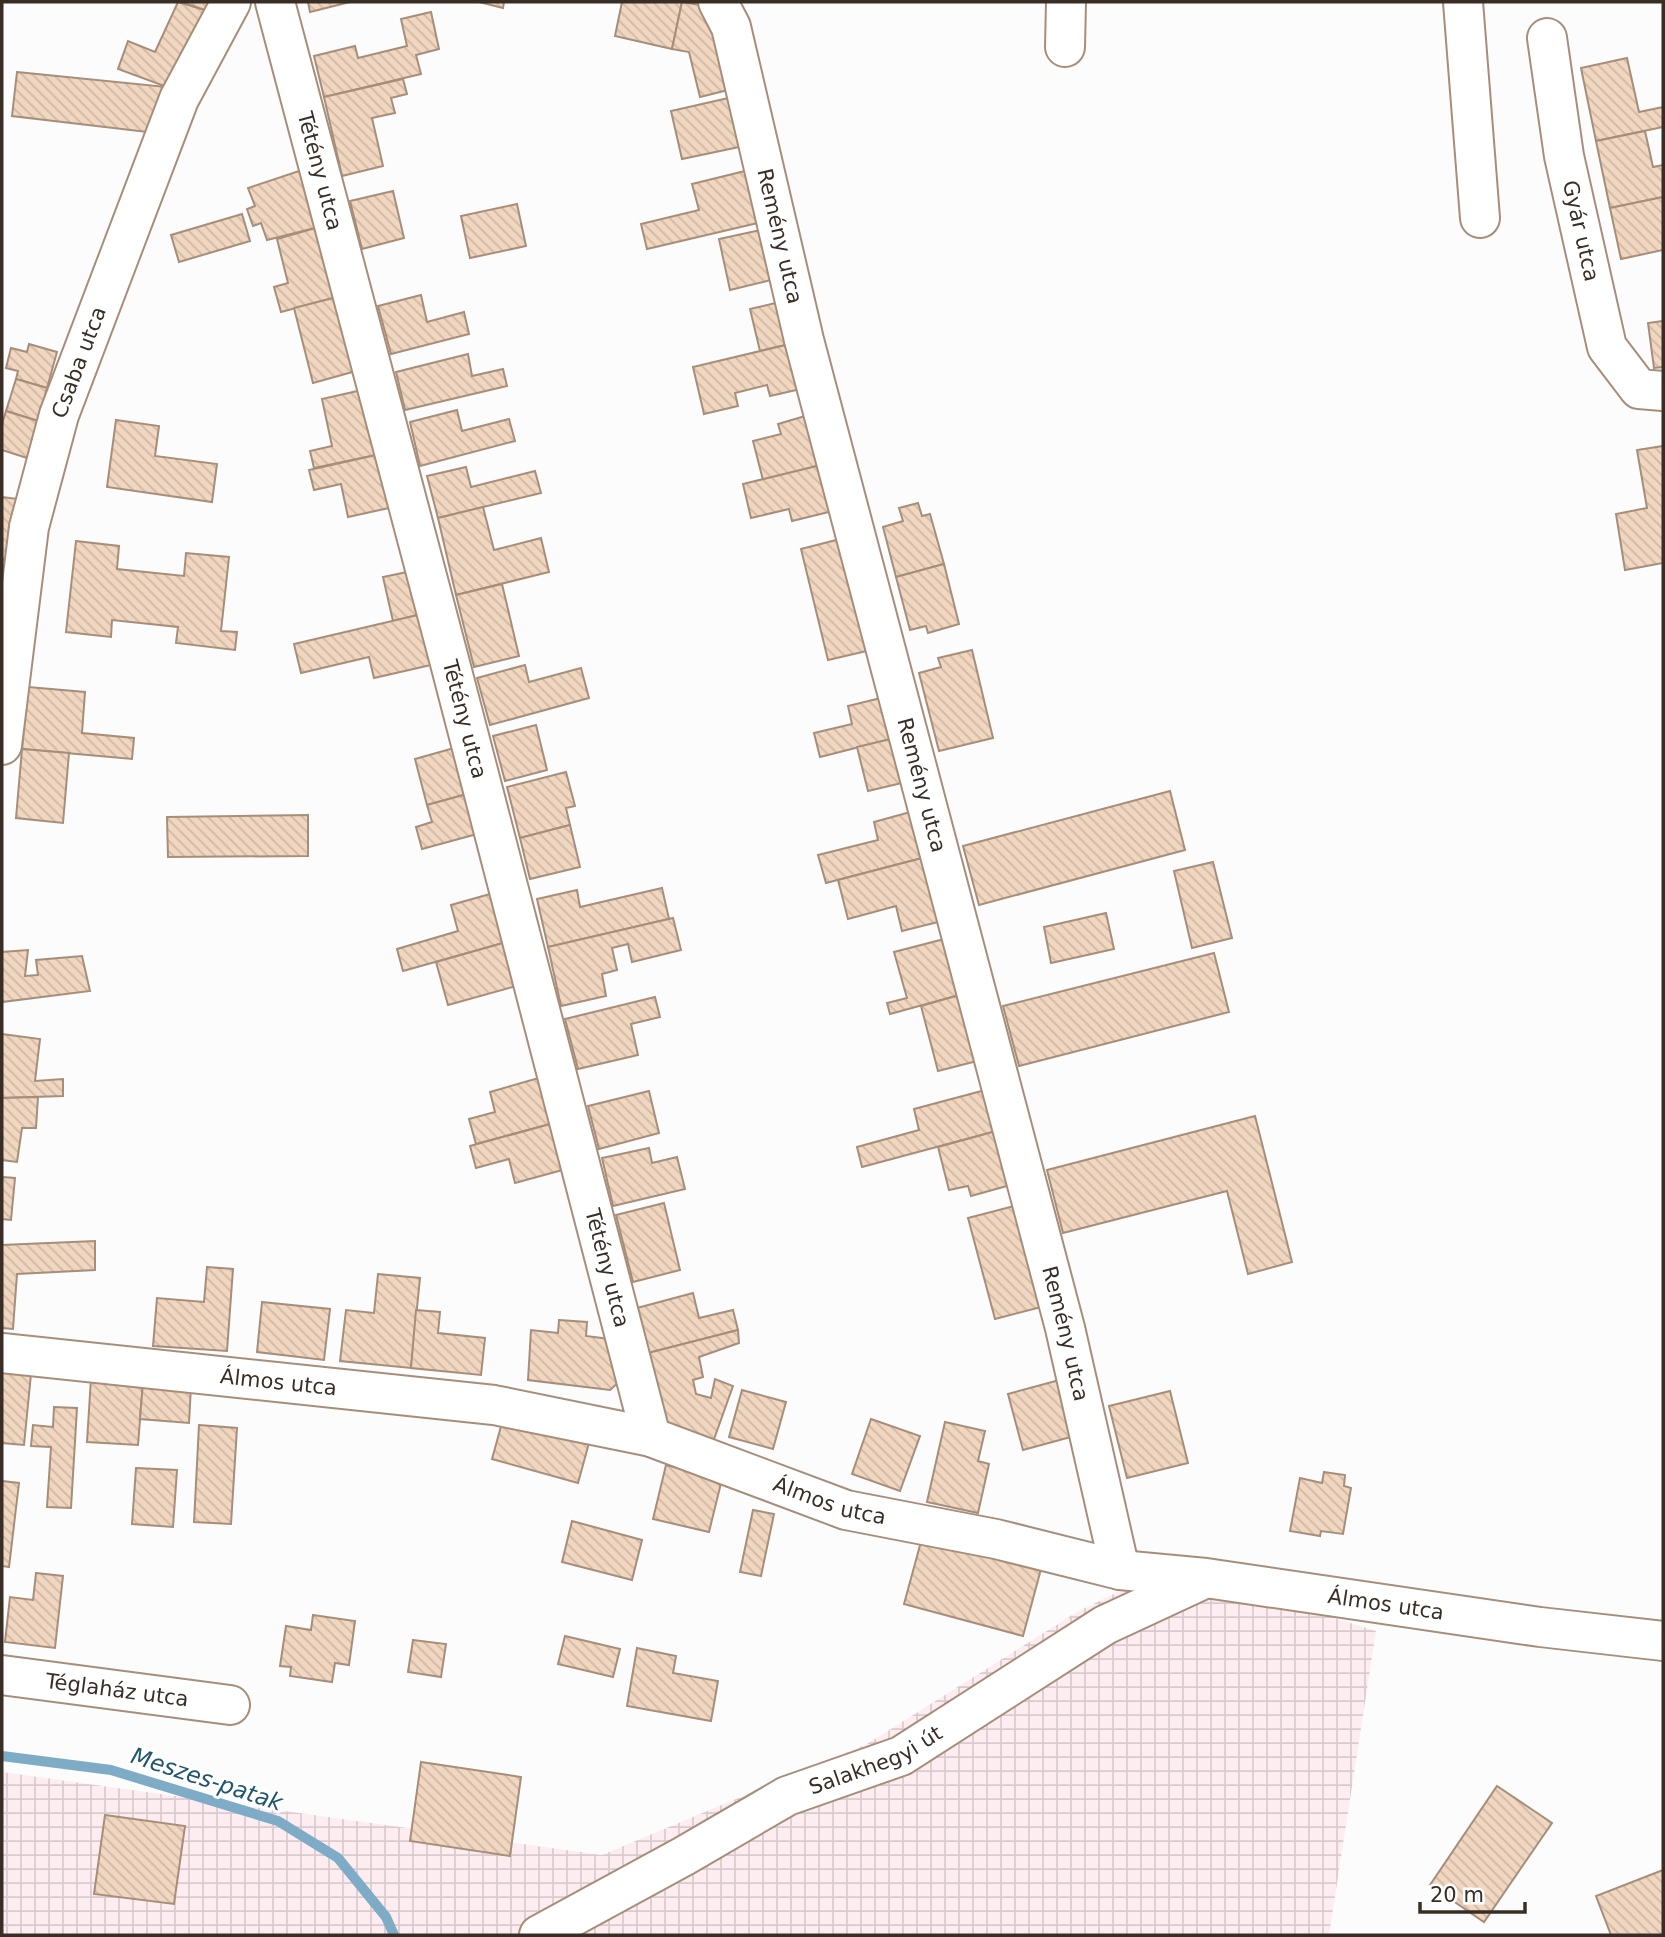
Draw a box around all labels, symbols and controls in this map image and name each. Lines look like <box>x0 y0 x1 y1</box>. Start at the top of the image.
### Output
street label: Tétény utca <box>292 108 347 233</box>
street label: Remény utca <box>752 166 807 306</box>
street label: Gyár utca <box>1558 178 1604 284</box>
street label: Csaba utca <box>47 303 111 421</box>
street label: Tétény utca <box>437 656 492 781</box>
street label: Remény utca <box>892 715 951 855</box>
street label: Tétény utca <box>580 1205 634 1330</box>
street label: Remény utca <box>1037 1263 1093 1404</box>
street label: Álmos utca <box>219 1363 338 1400</box>
street label: Álmos utca <box>770 1471 888 1529</box>
street label: Álmos utca <box>1326 1583 1446 1625</box>
street label: Téglaház utca <box>43 1669 190 1711</box>
street label: Salakhegyi út <box>806 1721 947 1799</box>
water label: Meszes-patak <box>128 1742 288 1816</box>
scale bar <box>1420 1870 1525 1914</box>
text: 20 m <box>1430 1883 1484 1907</box>

